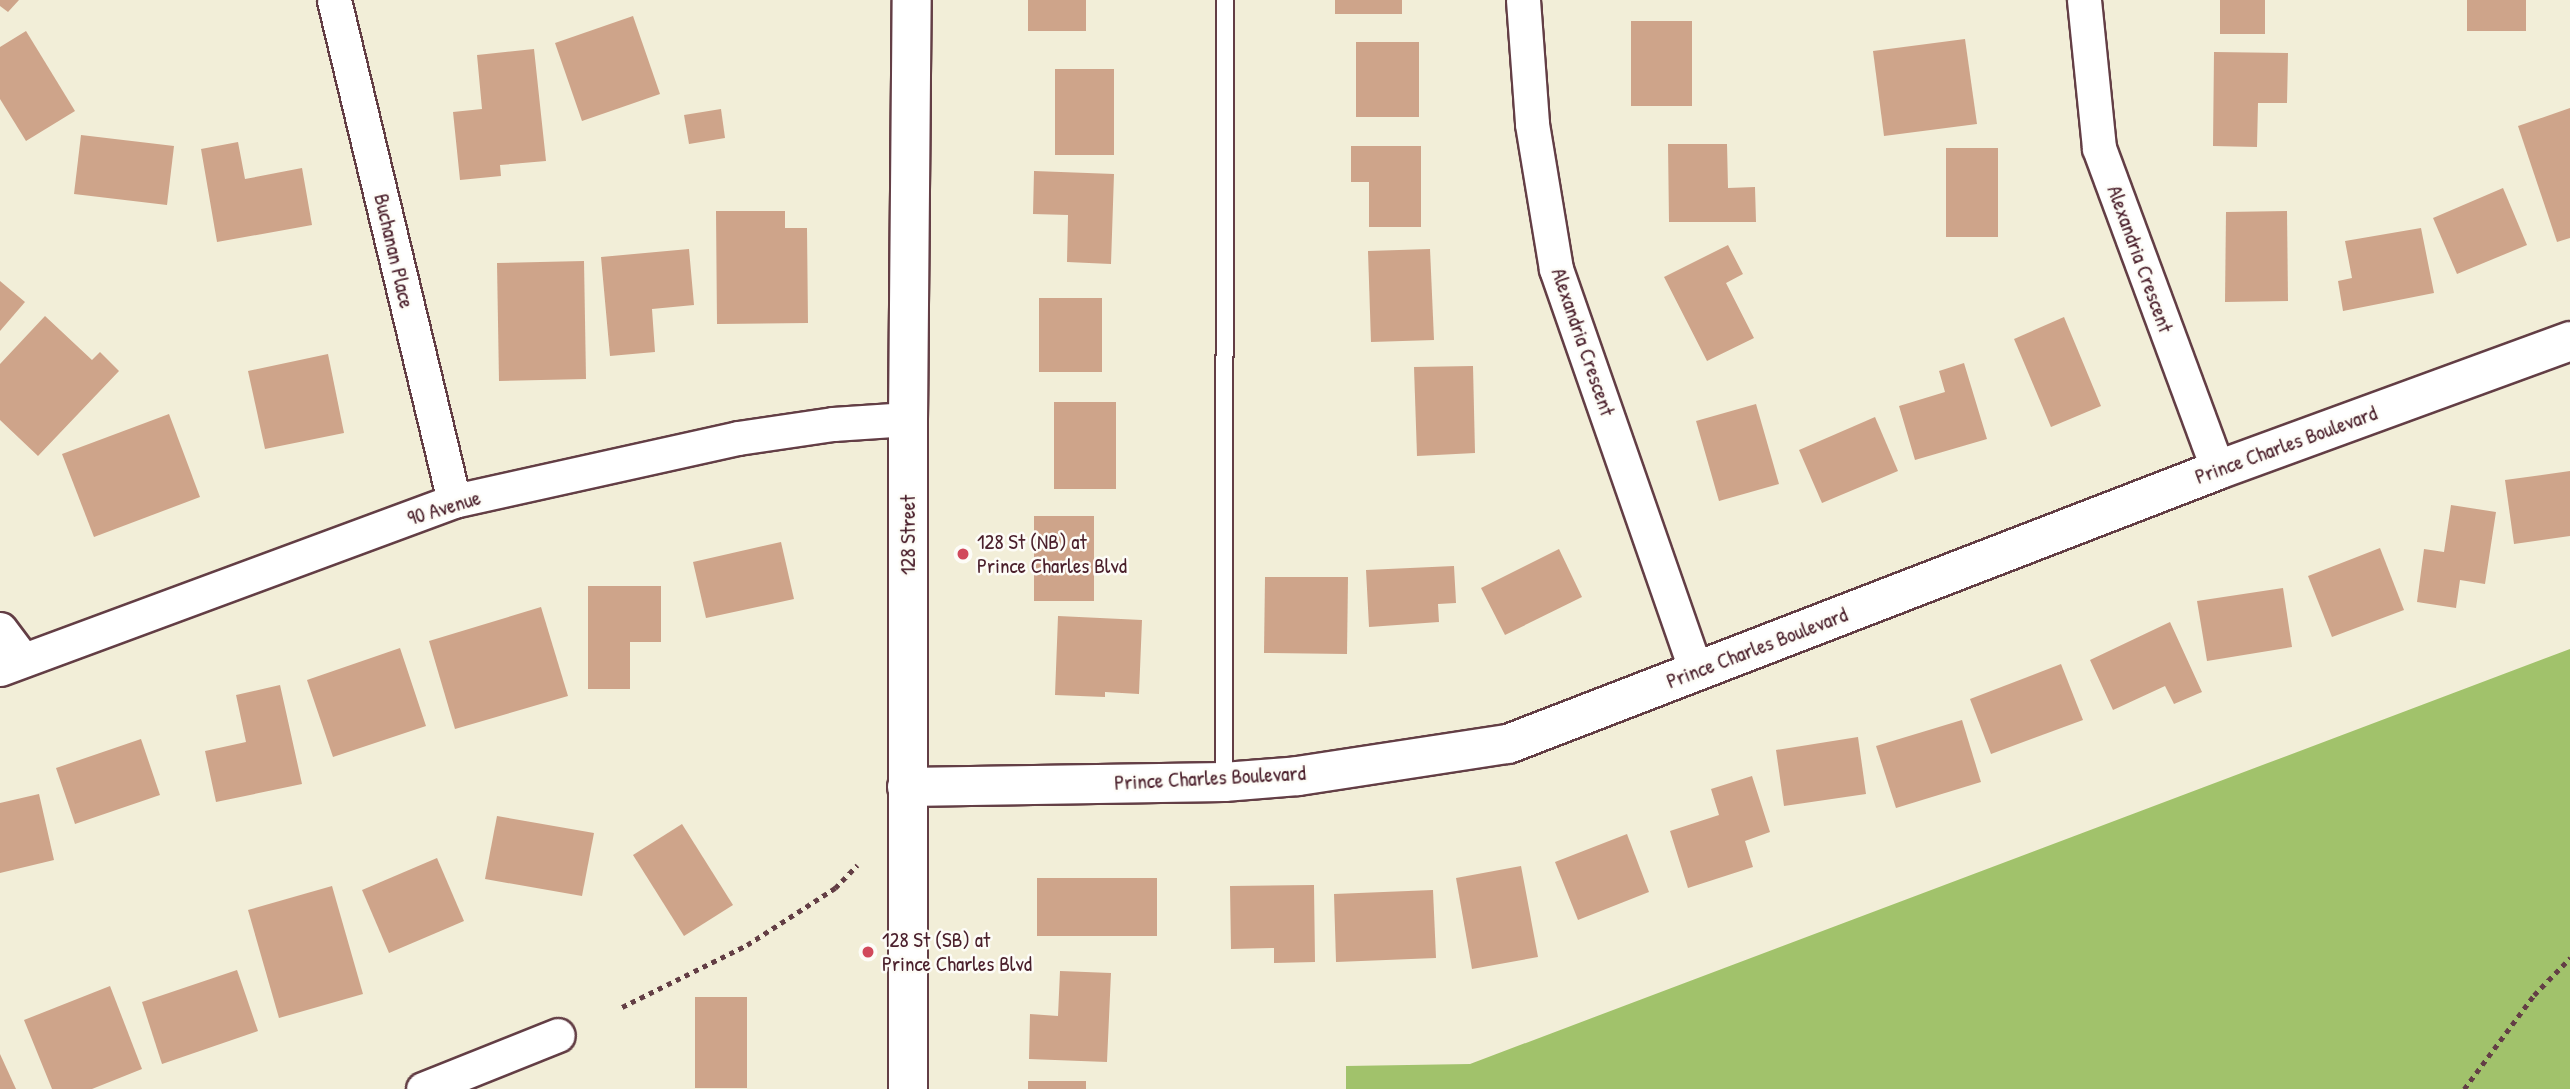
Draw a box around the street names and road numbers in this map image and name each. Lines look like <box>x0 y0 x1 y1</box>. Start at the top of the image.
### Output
street label: Alexandria Crescent <box>2102 182 2178 336</box>
street label: Buchanan Place <box>369 191 419 311</box>
street label: Alexandria Crescent <box>1546 265 1620 419</box>
street label: Prince Charles Boulevard <box>2192 400 2380 490</box>
street label: 90 Avenue <box>404 485 484 531</box>
street label: 128 Street <box>895 495 921 575</box>
street label: Prince Charles Boulevard <box>1663 602 1851 694</box>
street label: Prince Charles Boulevard <box>1114 760 1306 796</box>

